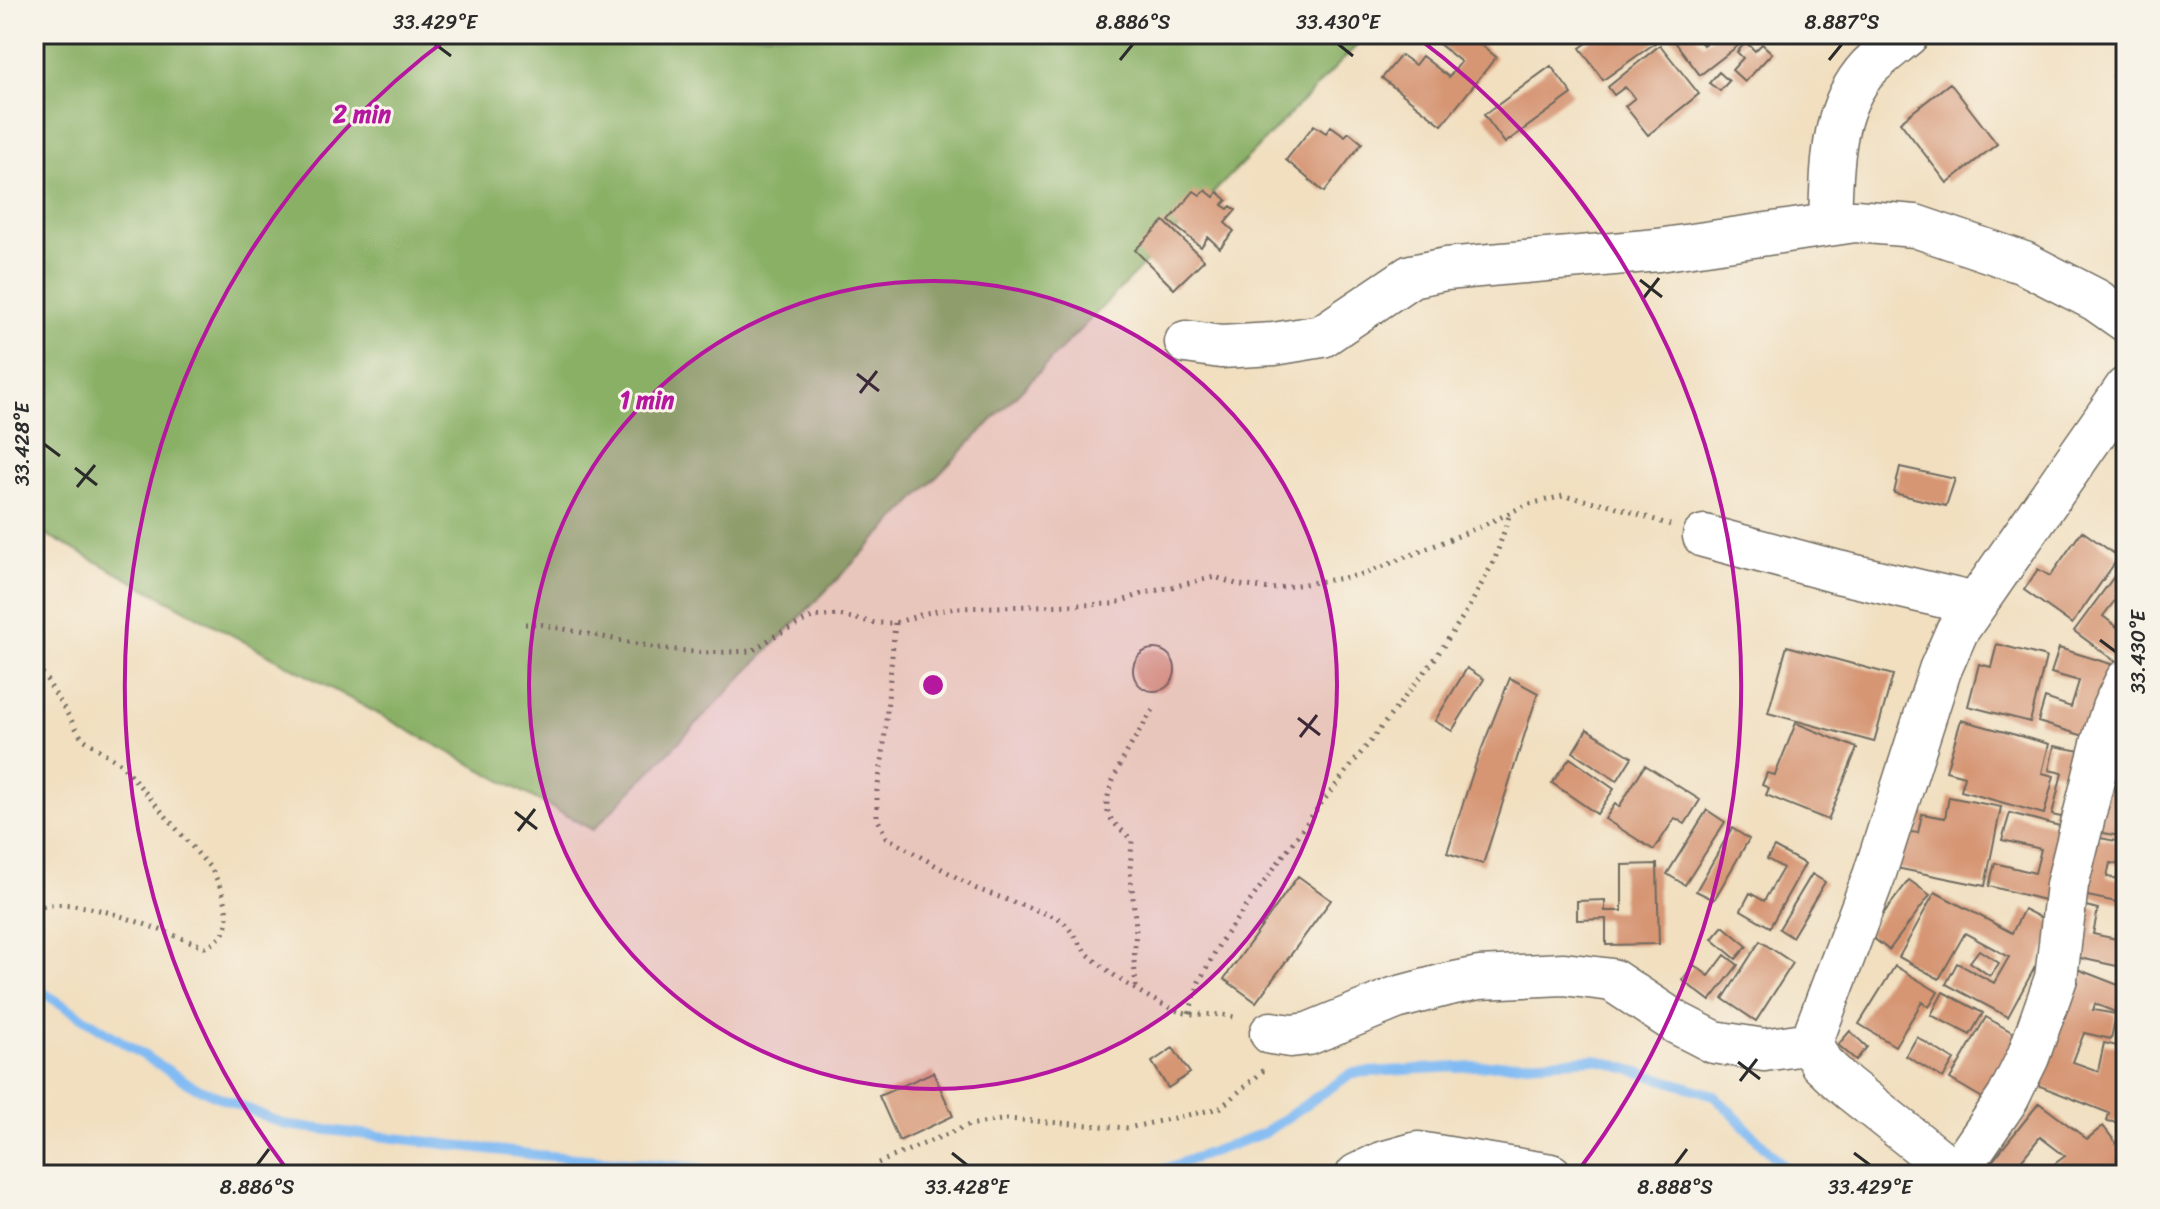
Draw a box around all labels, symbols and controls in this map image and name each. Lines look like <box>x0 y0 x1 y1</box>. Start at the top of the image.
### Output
text: 33.429°E <box>393 5 479 40</box>
text: 8.886°S <box>1096 5 1171 40</box>
text: 33.430°E <box>1296 5 1382 40</box>
text: 8.887°S <box>1805 5 1880 40</box>
text: 2 min <box>332 93 391 135</box>
text: 1 min <box>620 379 674 421</box>
text: 33.428°E <box>5 400 40 486</box>
text: 33.430°E <box>2121 608 2156 694</box>
centre of rings <box>919 671 947 699</box>
text: 8.886°S <box>220 1170 295 1205</box>
text: 33.428°E <box>925 1170 1011 1205</box>
text: 8.888°S <box>1637 1170 1713 1205</box>
text: 33.429°E <box>1828 1170 1914 1205</box>

